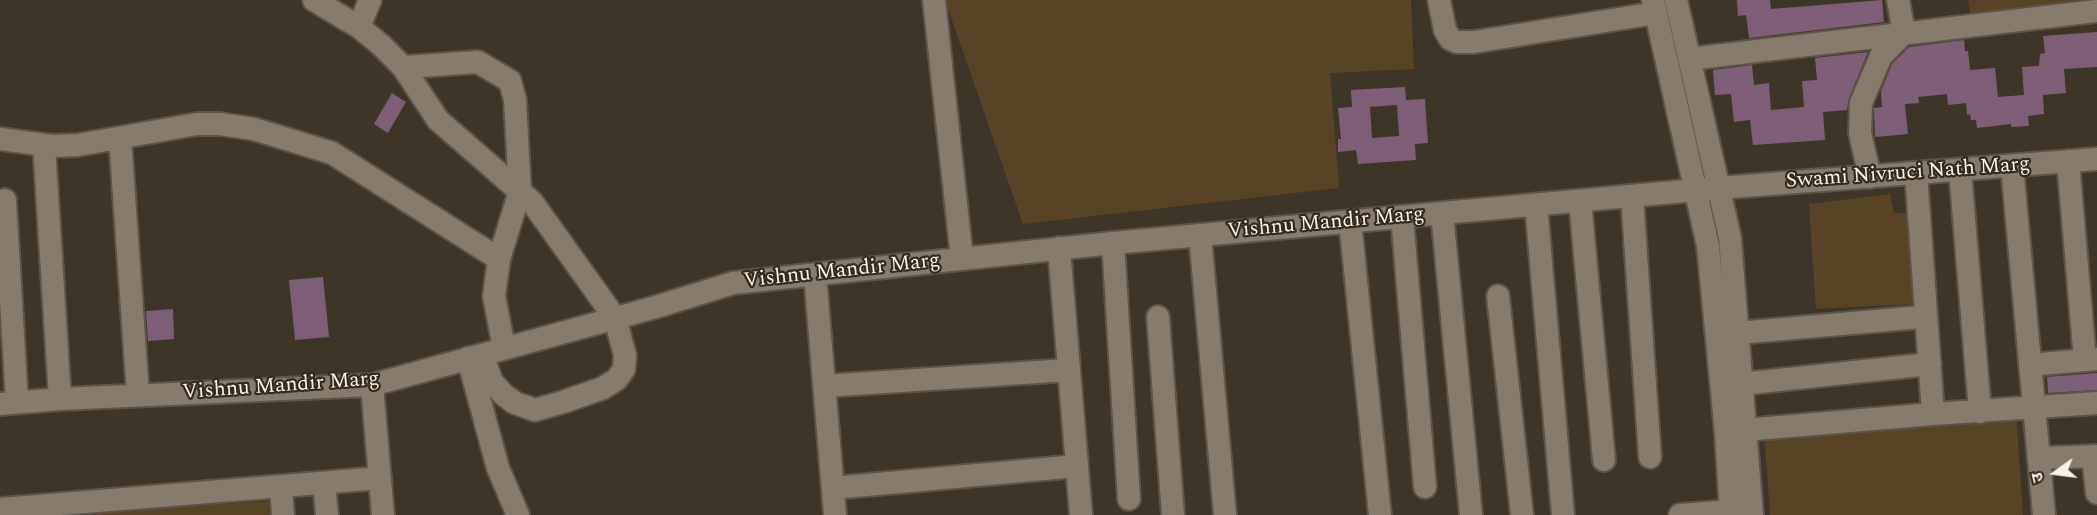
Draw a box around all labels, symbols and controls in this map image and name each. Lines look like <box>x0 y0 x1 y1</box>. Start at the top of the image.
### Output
street label: Swami Nivruci Nath Marg <box>1785 153 2031 195</box>
street label: Vishnu Mandir Marg <box>1227 203 1425 245</box>
street label: Vishnu Mandir Marg <box>743 249 941 295</box>
street label: Vishnu Mandir Marg <box>182 368 380 406</box>
north arrow <box>2025 443 2085 503</box>
text: उ <box>2025 470 2050 485</box>

